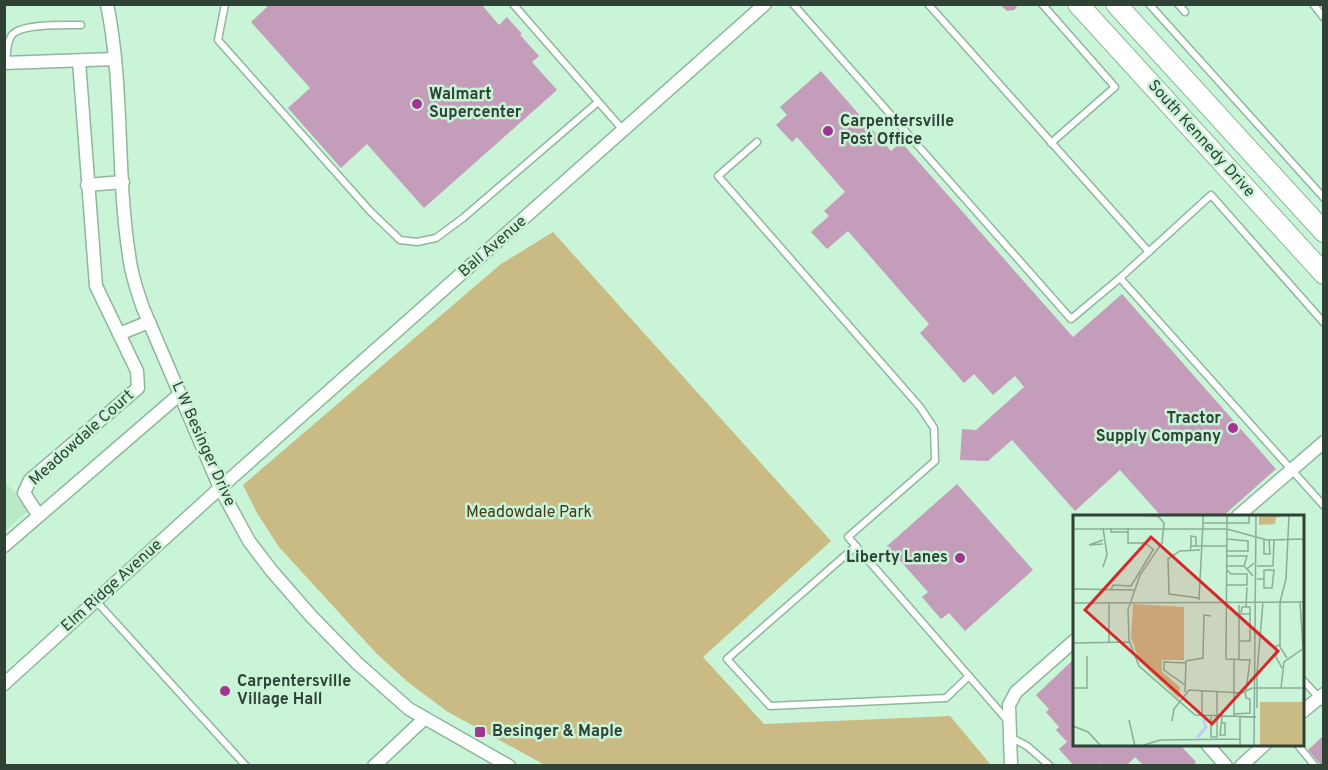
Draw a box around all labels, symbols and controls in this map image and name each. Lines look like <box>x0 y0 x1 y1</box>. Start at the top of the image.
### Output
street label: South Kennedy Drive <box>1143 76 1259 202</box>
place label: Walmart Supercenter <box>429 85 522 123</box>
marker: Walmart Supercenter <box>410 97 424 111</box>
place label: Carpentersville Post Office <box>840 112 954 150</box>
marker: Carpentersville Post Office <box>821 124 835 138</box>
street label: Ball Avenue <box>455 212 531 282</box>
street label: L W Besinger Drive <box>167 379 239 509</box>
street label: Meadowdale Court <box>25 386 139 490</box>
place label: Tractor Supply Company <box>1096 409 1221 447</box>
marker: Tractor Supply Company <box>1226 421 1240 435</box>
park label: Meadowdale Park <box>466 503 592 523</box>
inset map <box>1073 515 1304 746</box>
street label: Elm Ridge Avenue <box>57 535 167 637</box>
place label: Liberty Lanes <box>846 548 948 568</box>
marker: Liberty Lanes <box>953 551 967 565</box>
place label: Carpentersville Village Hall <box>237 672 351 710</box>
marker: Carpentersville Village Hall <box>218 684 232 698</box>
place label: Besinger & Maple <box>492 722 623 742</box>
marker: Besinger & Maple <box>473 725 487 739</box>

